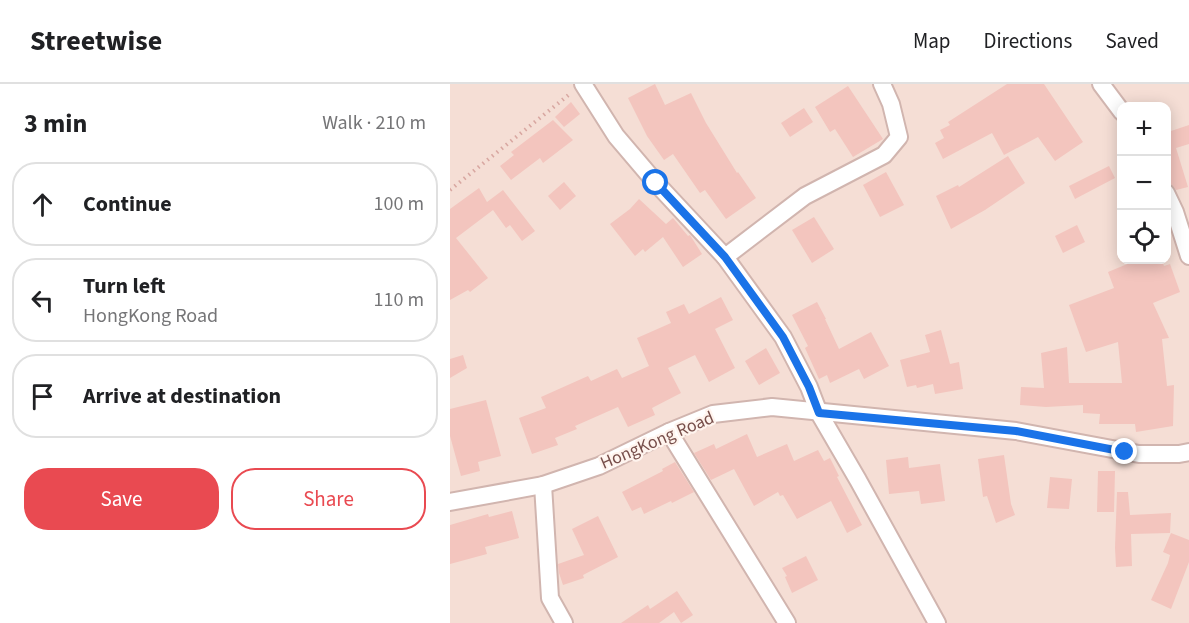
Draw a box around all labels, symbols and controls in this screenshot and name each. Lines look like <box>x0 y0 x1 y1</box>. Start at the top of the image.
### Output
text: Streetwise <box>30 21 162 61</box>
text: Map <box>913 26 951 56</box>
text: Directions <box>984 26 1072 56</box>
text: Saved <box>1105 26 1159 56</box>
map controls <box>1117 102 1171 264</box>
button: + <box>1117 102 1171 156</box>
text: 3 min <box>24 105 87 142</box>
text: Walk · 210 m <box>322 109 426 137</box>
button: − <box>1117 156 1171 210</box>
route start <box>642 169 668 195</box>
icon: ahead <box>26 188 59 221</box>
text: Continue <box>83 188 172 220</box>
text: 100 m <box>374 190 424 218</box>
button: locate <box>1117 210 1171 264</box>
text: Turn left <box>83 270 165 302</box>
icon: left <box>26 284 59 317</box>
text: 110 m <box>374 286 424 314</box>
text: HongKong Road <box>83 302 218 330</box>
icon: arrive <box>26 380 59 413</box>
text: Arrive at destination <box>83 380 281 412</box>
street label: HongKong Road <box>596 405 718 476</box>
route end <box>1111 438 1137 464</box>
button: Save <box>24 468 219 530</box>
button: Share <box>231 468 426 530</box>

